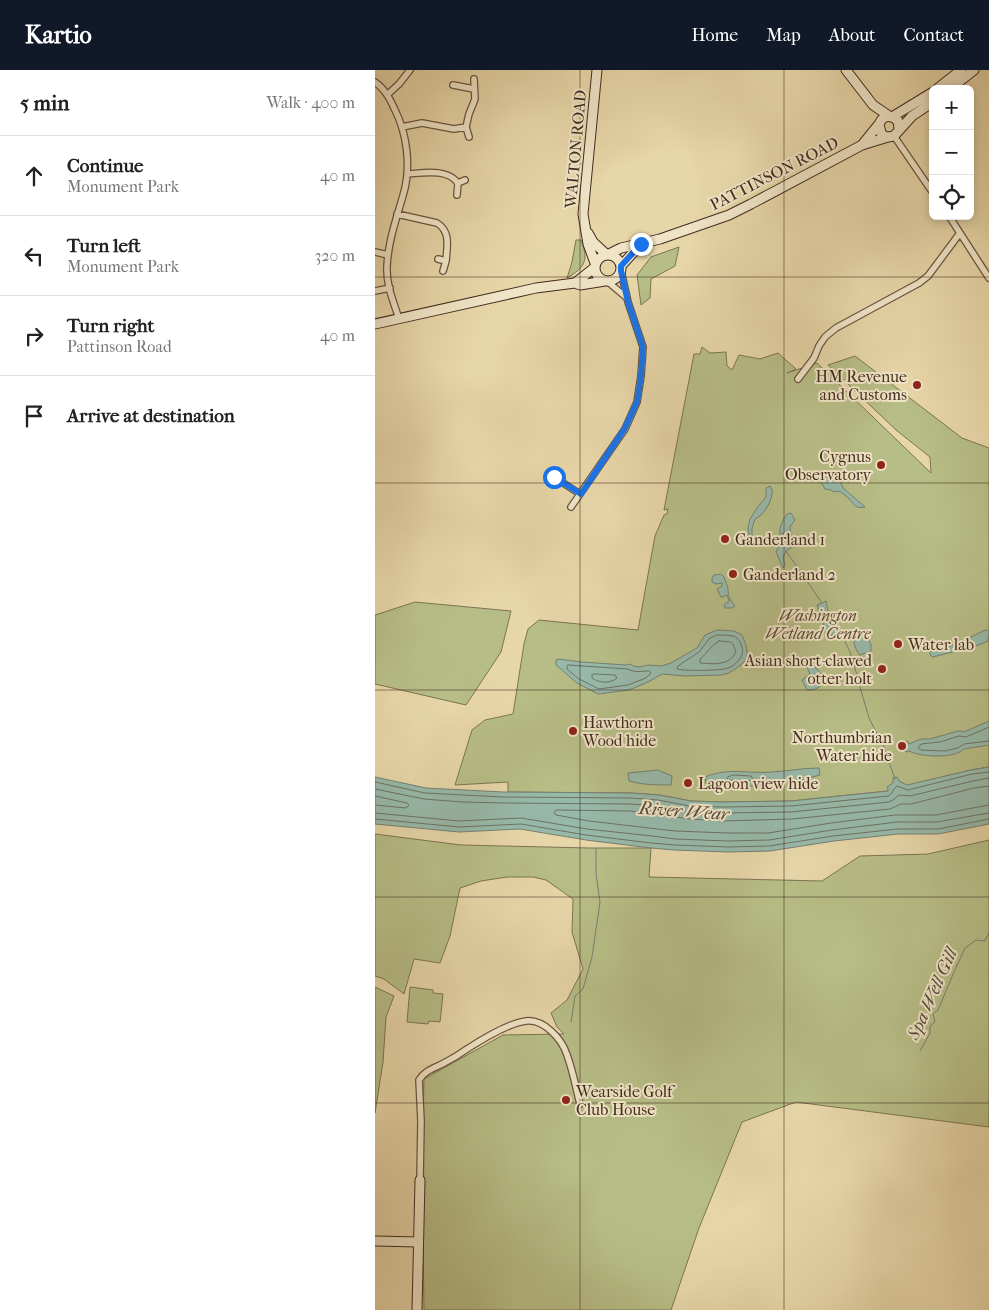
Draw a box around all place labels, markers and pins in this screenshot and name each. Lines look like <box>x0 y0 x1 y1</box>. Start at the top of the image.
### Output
place label: HM Revenue and Customs <box>816 367 907 404</box>
marker: HM Revenue and Customs <box>911 379 923 391</box>
place label: Cygnus Observatory <box>785 447 871 484</box>
marker: Cygnus Observatory <box>875 459 887 471</box>
place label: Ganderland 1 <box>735 530 825 549</box>
marker: Ganderland 1 <box>719 533 731 545</box>
place label: Ganderland 2 <box>743 565 836 584</box>
marker: Ganderland 2 <box>727 568 739 580</box>
place label: Water lab <box>907 635 974 654</box>
marker: Water lab <box>892 638 904 650</box>
place label: Asian short-clawed otter holt <box>744 651 872 688</box>
marker: Asian short-clawed otter holt <box>876 663 888 675</box>
place label: Hawthorn Wood hide <box>582 713 656 750</box>
marker: Hawthorn Wood hide <box>567 725 579 737</box>
place label: Northumbrian Water hide <box>792 728 893 765</box>
marker: Northumbrian Water hide <box>896 740 908 752</box>
place label: Lagoon view hide <box>698 774 819 793</box>
marker: Lagoon view hide <box>682 777 694 789</box>
place label: Wearside Golf Club House <box>575 1082 676 1119</box>
marker: Wearside Golf Club House <box>560 1094 572 1106</box>

